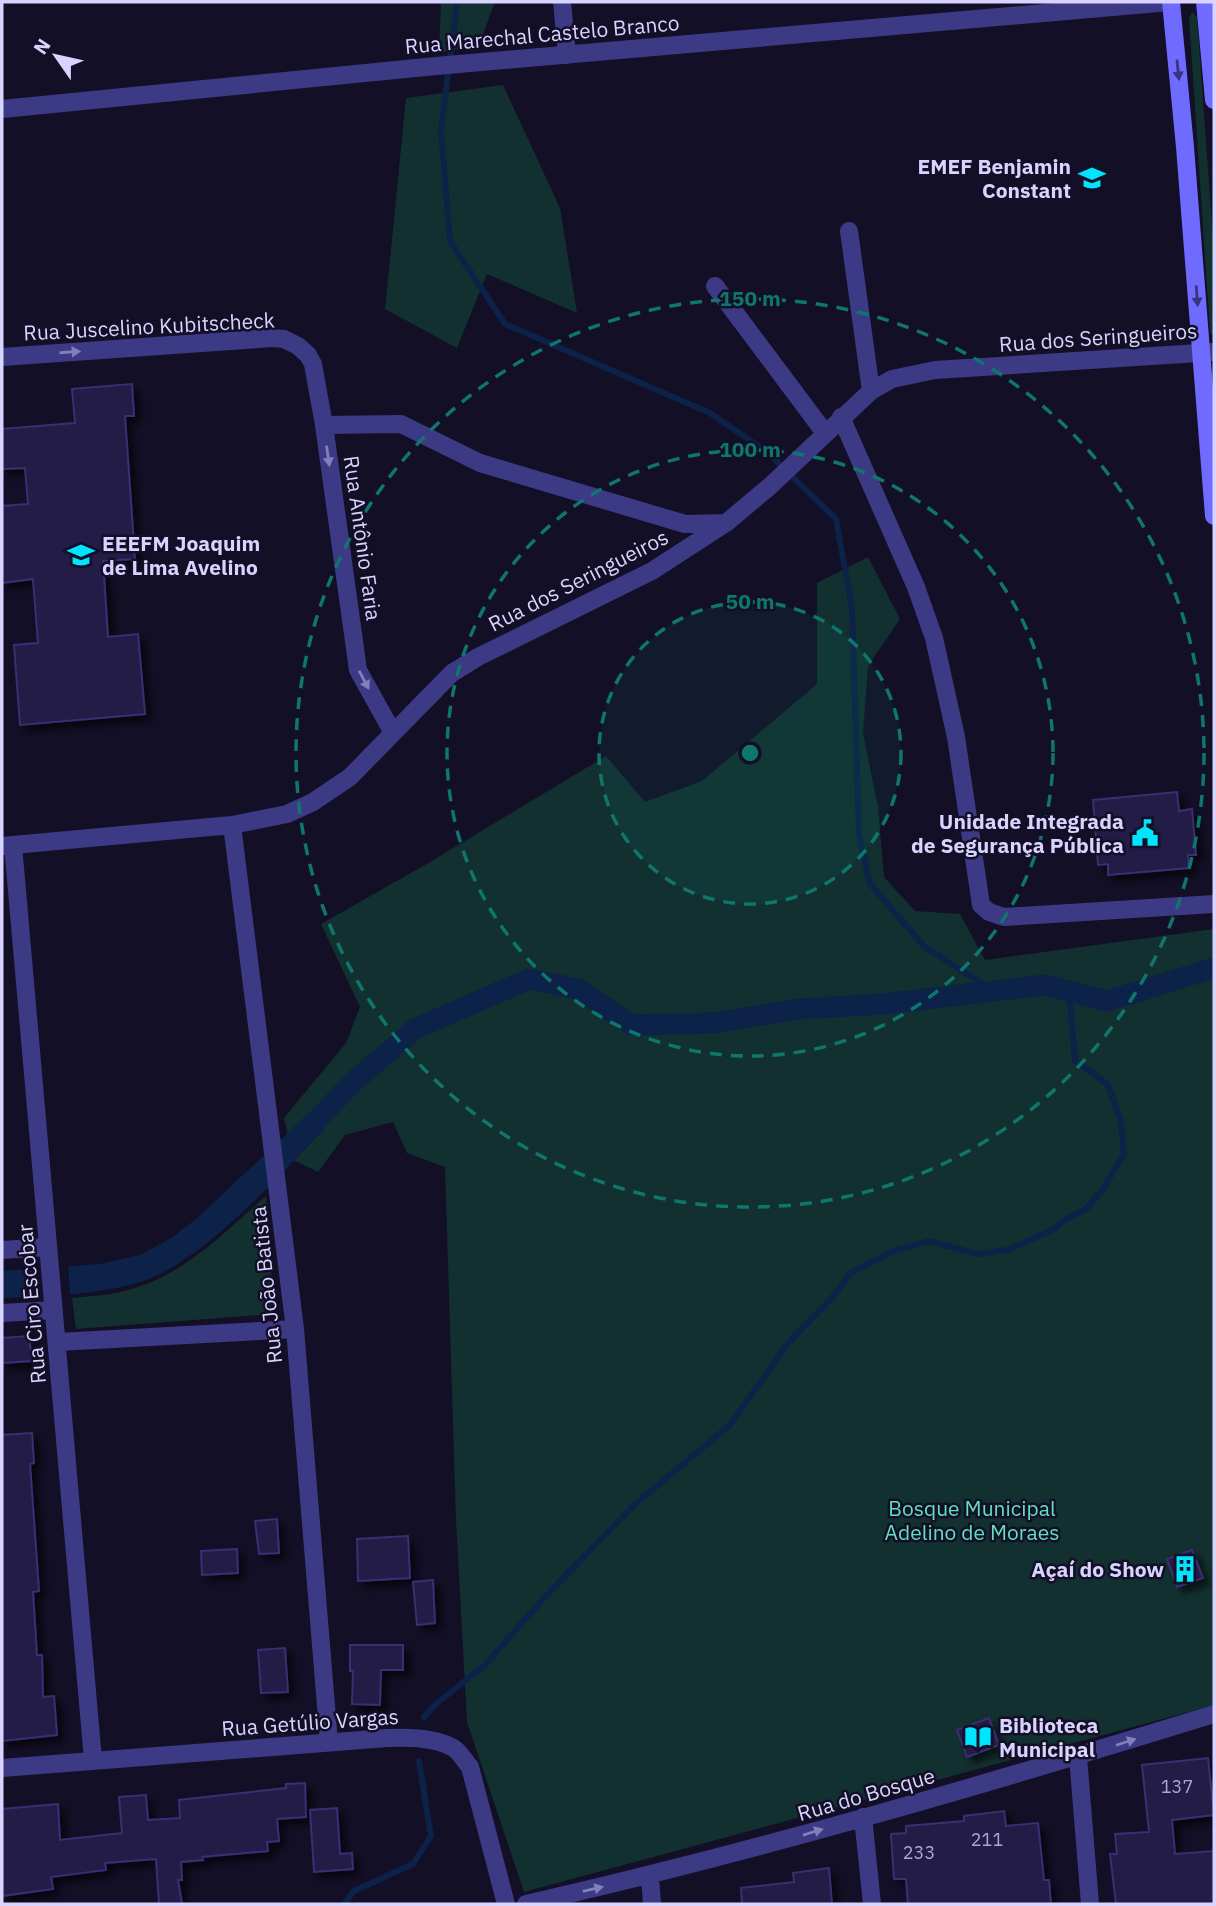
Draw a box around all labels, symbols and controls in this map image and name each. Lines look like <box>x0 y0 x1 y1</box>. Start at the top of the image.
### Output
street label: Rua Marechal Castelo Branco <box>404 8 680 60</box>
north arrow <box>21 21 91 91</box>
text: N <box>28 34 56 59</box>
one-way arrow <box>1173 59 1184 81</box>
place label: EMEF Benjamin Constant <box>917 152 1071 204</box>
school or university icon: EMEF Benjamin Constant <box>1077 163 1107 193</box>
text: 150 m <box>719 284 781 312</box>
one-way arrow <box>1192 286 1203 308</box>
street label: Rua Juscelino Kubitscheck <box>23 305 275 347</box>
street label: Rua dos Seringueiros <box>998 316 1198 358</box>
one-way arrow <box>59 346 81 357</box>
text: 100 m <box>719 435 781 463</box>
one-way arrow <box>323 445 334 467</box>
street label: Rua Antônio Faria <box>338 454 388 622</box>
street label: Rua dos Seringueiros <box>483 522 673 638</box>
place label: EEEFM Joaquim de Lima Avelino <box>102 529 260 581</box>
school or university icon: EEEFM Joaquim de Lima Avelino <box>66 540 96 570</box>
text: 50 m <box>726 587 774 615</box>
one-way arrow <box>358 670 369 690</box>
centre of rings <box>738 741 762 765</box>
place label: Unidade Integrada de Segurança Pública <box>911 807 1124 859</box>
public building icon: Unidade Integrada de Segurança Pública <box>1130 818 1160 848</box>
street label: Rua João Batista <box>244 1205 288 1365</box>
street label: Rua Ciro Escobar <box>10 1223 52 1385</box>
park label: Bosque Municipal Adelino de Moraes <box>885 1494 1059 1546</box>
building icon: Açaí do Show <box>1170 1554 1200 1584</box>
place label: Açaí do Show <box>1031 1555 1164 1583</box>
street label: Rua Getúlio Vargas <box>220 1702 400 1742</box>
place label: Biblioteca Municipal <box>999 1711 1098 1763</box>
library icon: Biblioteca Municipal <box>963 1722 993 1752</box>
one-way arrow <box>1115 1736 1136 1746</box>
street label: Rua do Bosque <box>794 1761 938 1827</box>
house number: 137 <box>1161 1775 1193 1798</box>
one-way arrow <box>803 1827 824 1837</box>
house number: 211 <box>971 1828 1003 1851</box>
house number: 233 <box>903 1841 935 1864</box>
one-way arrow <box>582 1883 604 1894</box>

